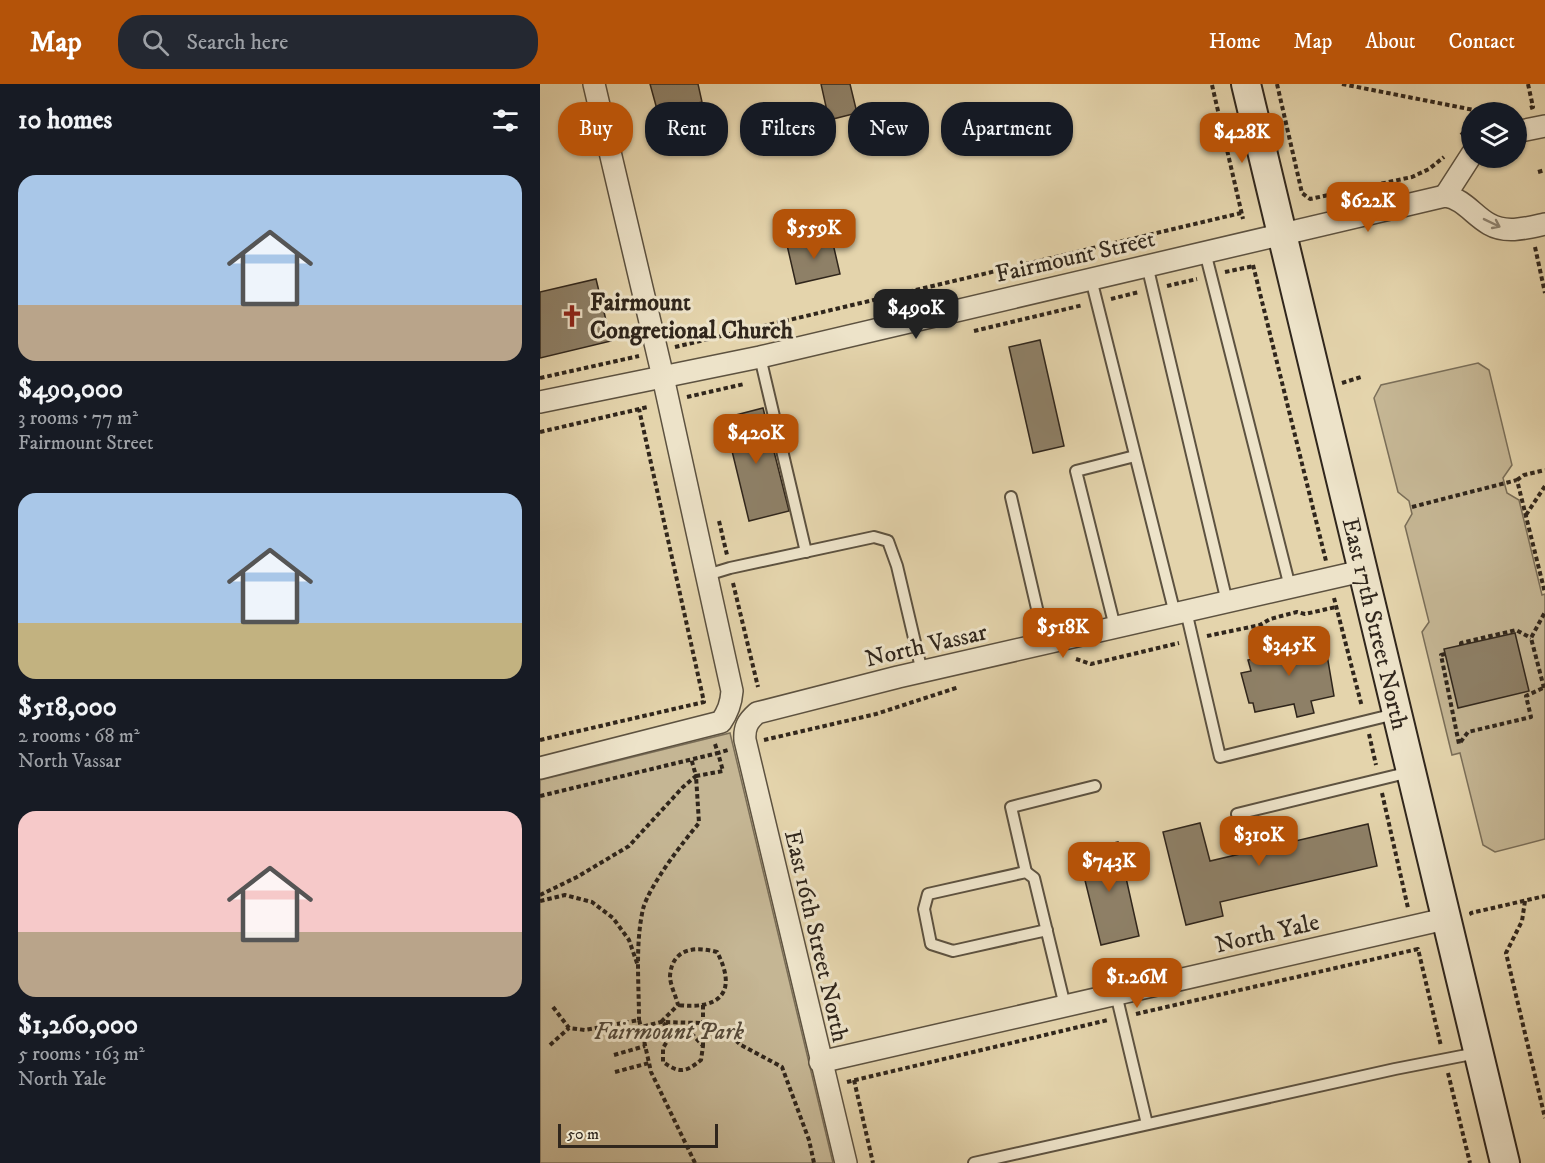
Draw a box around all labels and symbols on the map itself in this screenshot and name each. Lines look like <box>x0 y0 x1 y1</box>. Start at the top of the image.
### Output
pin: $428K <box>1200 113 1284 164</box>
pin: $622K <box>1326 182 1410 233</box>
pin: $559K <box>772 209 856 260</box>
one-way arrow <box>1483 218 1501 230</box>
street label: Fairmount Street <box>993 224 1158 290</box>
place label: Fairmount Congretional Church <box>590 288 794 346</box>
pin: $490K <box>874 289 958 340</box>
church icon: Fairmount Congretional Church <box>559 303 585 329</box>
pin: $420K <box>714 414 798 465</box>
street label: East 17th Street North <box>1335 515 1415 733</box>
pin: $518K <box>1021 608 1105 659</box>
street label: North Vassar <box>862 617 990 675</box>
pin: $345K <box>1247 626 1331 677</box>
pin: $310K <box>1217 816 1301 867</box>
street label: East 16th Street North <box>777 827 855 1046</box>
pin: $743K <box>1067 842 1151 893</box>
street label: North Yale <box>1212 907 1322 961</box>
pin: $1.26M <box>1088 958 1186 1009</box>
park label: Fairmount Park <box>594 1017 744 1047</box>
scale bar <box>558 1121 718 1148</box>

